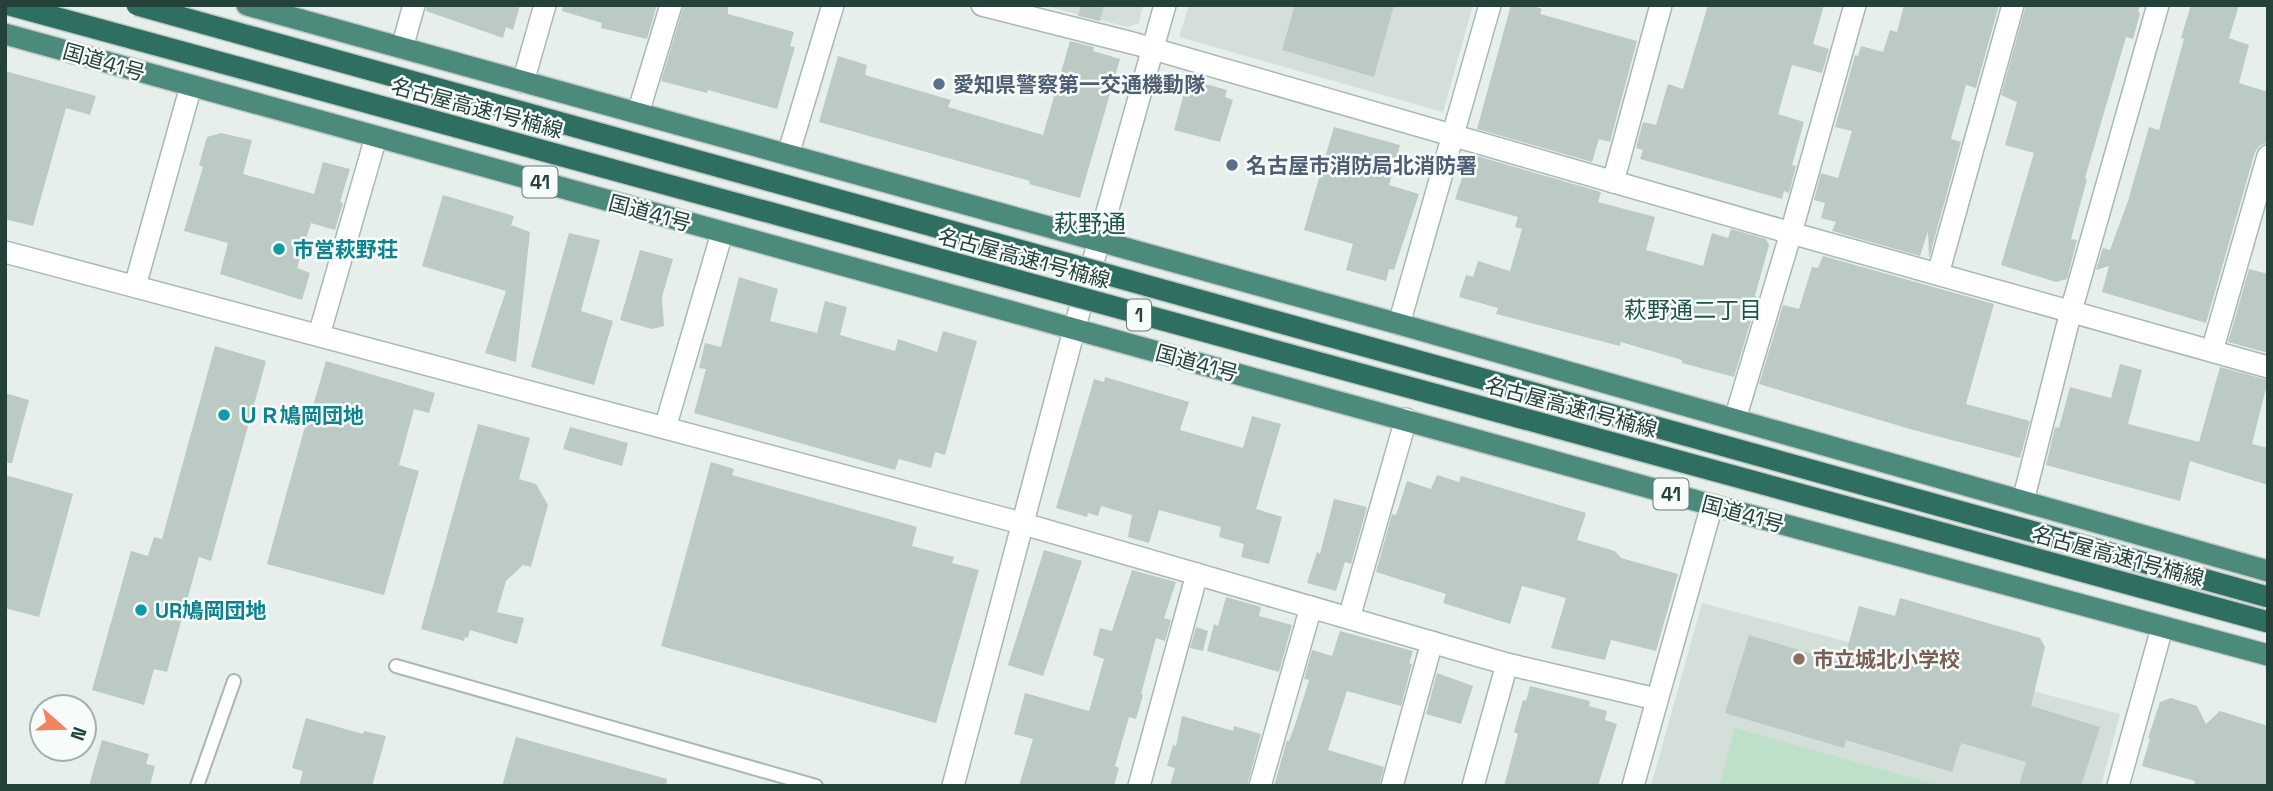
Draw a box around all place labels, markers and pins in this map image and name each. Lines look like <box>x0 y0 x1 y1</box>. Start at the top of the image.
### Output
place label: 愛知県警察第一交通機動隊 <box>953 71 1205 98</box>
marker: 愛知県警察第一交通機動隊 <box>931 76 947 92</box>
place label: 名古屋市消防局北消防署 <box>1246 152 1477 179</box>
marker: 名古屋市消防局北消防署 <box>1224 157 1240 173</box>
place label: 市営萩野荘 <box>293 236 398 263</box>
marker: 市営萩野荘 <box>271 241 287 257</box>
place label: ＵＲ鳩岡団地 <box>238 402 364 429</box>
marker: ＵＲ鳩岡団地 <box>216 407 232 423</box>
place label: UR鳩岡団地 <box>155 597 266 624</box>
marker: UR鳩岡団地 <box>133 602 149 618</box>
place label: 市立城北小学校 <box>1813 646 1960 673</box>
marker: 市立城北小学校 <box>1791 651 1807 667</box>

